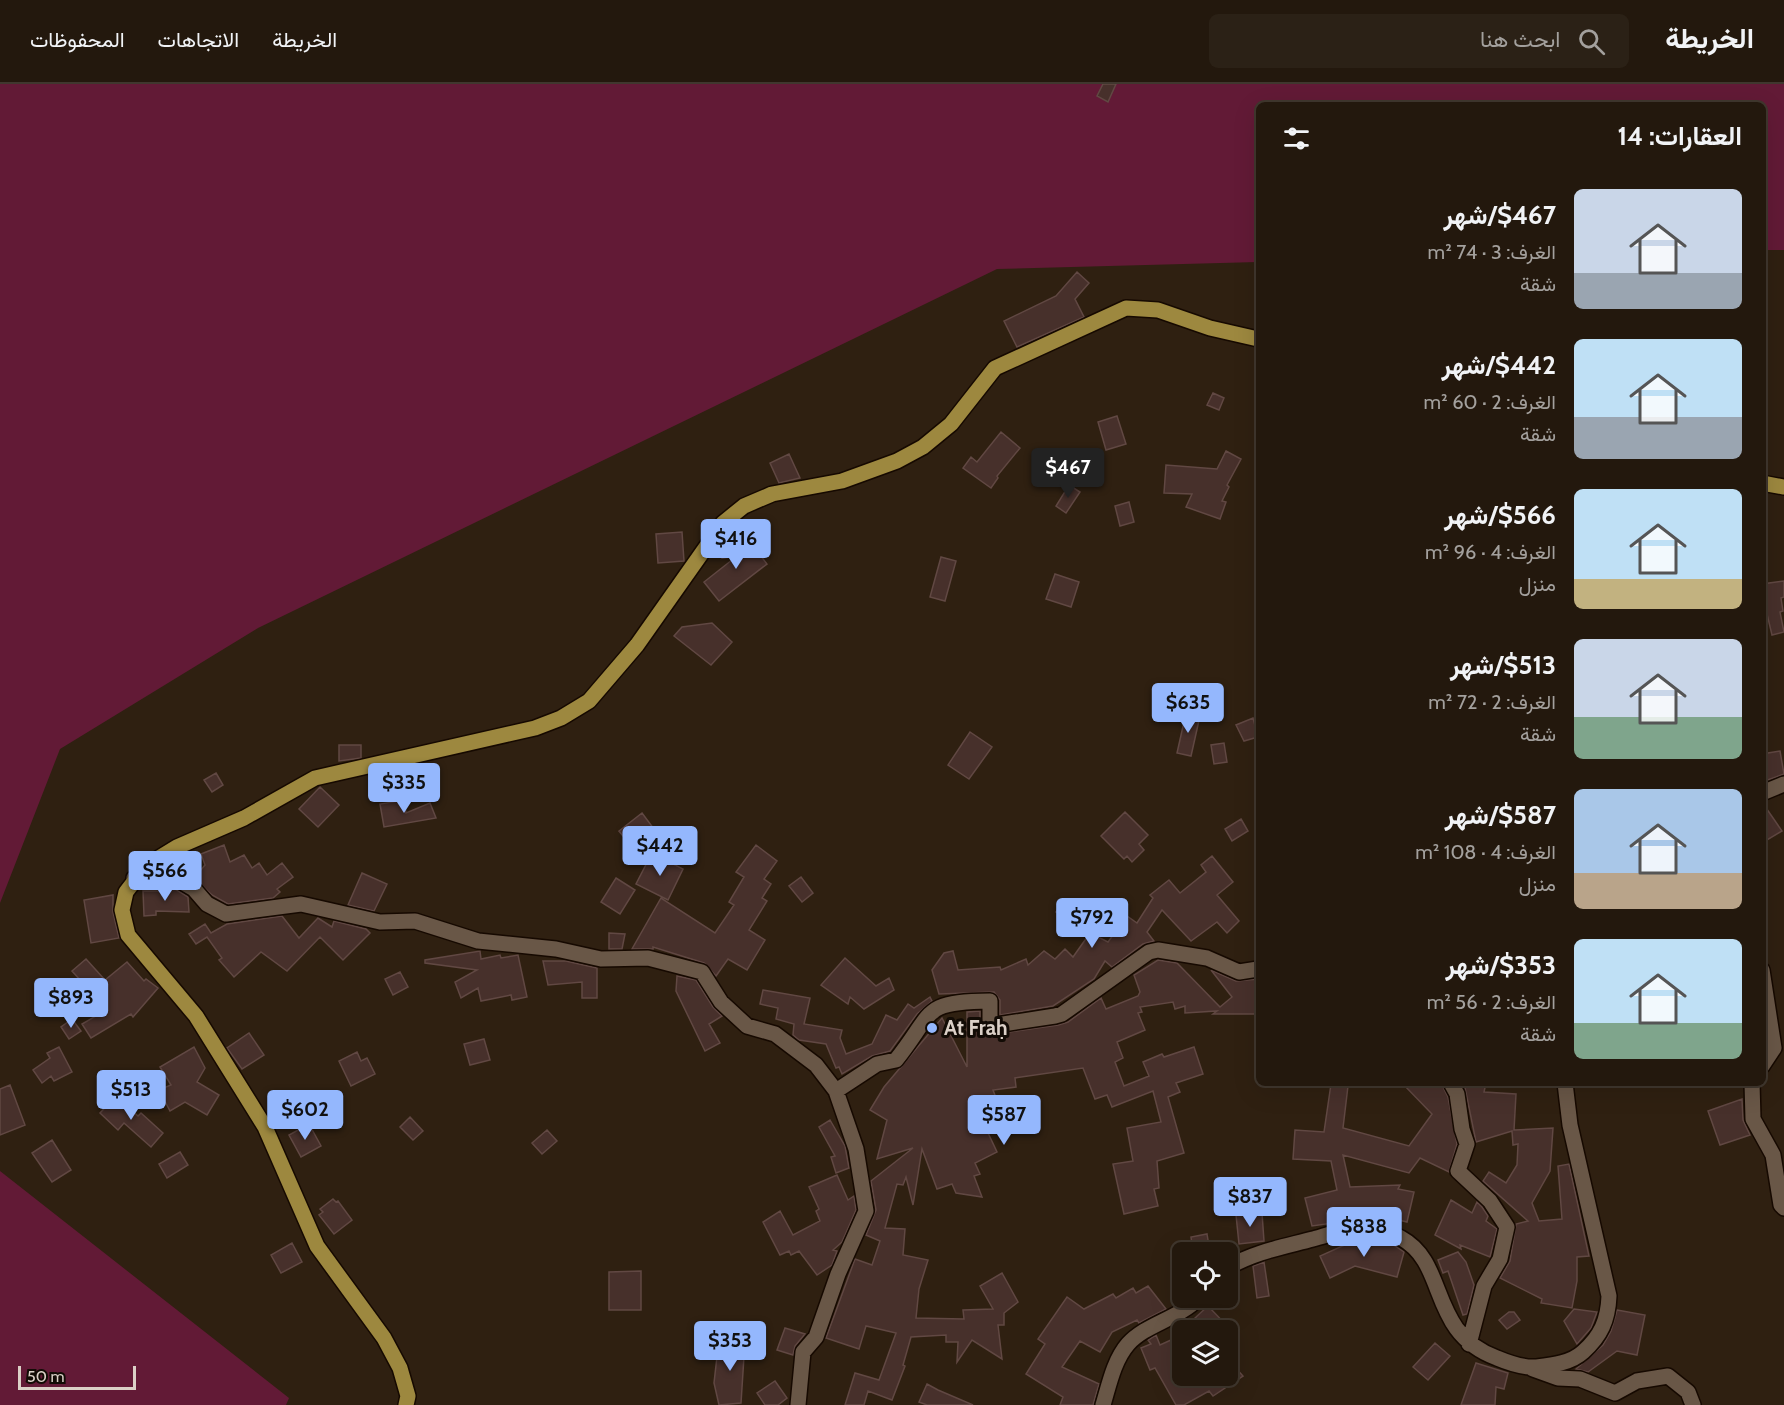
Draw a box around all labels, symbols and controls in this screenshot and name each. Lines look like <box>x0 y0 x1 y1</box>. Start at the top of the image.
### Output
search box <box>1209 14 1629 68</box>
text: الخريطة <box>1665 21 1754 55</box>
icon: search <box>1575 25 1608 58</box>
text: ابحث هنا <box>1480 26 1560 53</box>
text: المحفوظات <box>30 27 125 52</box>
text: الاتجاهات <box>158 27 239 52</box>
text: الخريطة <box>272 27 337 52</box>
text: العقارات: 14 <box>1617 120 1742 152</box>
icon: filters <box>1280 122 1313 155</box>
text: $467/شهر <box>1444 199 1556 231</box>
icon: home <box>1622 213 1694 285</box>
text: الغرف: 3 · 74 m² <box>1428 240 1556 264</box>
text: شقة <box>1520 272 1556 296</box>
text: $442/شهر <box>1442 349 1556 381</box>
icon: home <box>1622 363 1694 435</box>
text: الغرف: 2 · 60 m² <box>1424 390 1556 414</box>
text: شقة <box>1520 422 1556 446</box>
pin: $467 <box>1032 448 1104 499</box>
text: $467 <box>1045 455 1091 479</box>
text: $566/شهر <box>1444 499 1556 531</box>
icon: home <box>1622 513 1694 585</box>
pin: $416 <box>700 519 772 570</box>
text: $416 <box>715 526 757 550</box>
text: الغرف: 4 · 96 m² <box>1425 540 1556 564</box>
text: منزل <box>1519 572 1556 596</box>
text: $513/شهر <box>1450 649 1556 681</box>
icon: home <box>1622 663 1694 735</box>
pin: $635 <box>1152 683 1224 734</box>
text: $635 <box>1166 690 1210 714</box>
text: الغرف: 2 · 72 m² <box>1428 690 1556 714</box>
text: شقة <box>1520 722 1556 746</box>
pin: $335 <box>368 763 440 814</box>
text: $335 <box>382 770 426 794</box>
text: $587/شهر <box>1445 799 1556 831</box>
icon: home <box>1622 813 1694 885</box>
pin: $442 <box>624 826 696 877</box>
text: $442 <box>636 833 684 857</box>
text: الغرف: 4 · 108 m² <box>1415 840 1556 864</box>
pin: $566 <box>129 851 201 902</box>
text: $566 <box>143 858 187 882</box>
text: منزل <box>1519 872 1556 896</box>
pin: $792 <box>1056 898 1128 949</box>
text: $792 <box>1070 905 1114 929</box>
text: $353/شهر <box>1446 949 1556 981</box>
icon: home <box>1622 963 1694 1035</box>
pin: $893 <box>35 978 107 1029</box>
text: $893 <box>48 985 94 1009</box>
text: الغرف: 2 · 56 m² <box>1427 990 1556 1014</box>
place label: At Fraḥ <box>944 1015 1008 1040</box>
marker: At Fraḥ <box>925 1021 939 1035</box>
text: شقة <box>1520 1022 1556 1046</box>
pin: $513 <box>95 1070 167 1121</box>
text: $513 <box>111 1077 151 1101</box>
pin: $602 <box>269 1090 341 1141</box>
pin: $587 <box>968 1095 1040 1146</box>
text: $602 <box>281 1097 329 1121</box>
text: $587 <box>982 1102 1026 1126</box>
pin: $837 <box>1214 1177 1286 1228</box>
text: $837 <box>1228 1184 1272 1208</box>
pin: $838 <box>1328 1207 1400 1258</box>
text: $838 <box>1341 1214 1387 1238</box>
map controls <box>1172 1242 1238 1386</box>
button: locate <box>1172 1242 1238 1308</box>
button: layers <box>1172 1320 1238 1386</box>
pin: $353 <box>694 1321 766 1372</box>
text: $353 <box>708 1328 752 1352</box>
scale bar <box>18 1363 136 1390</box>
text: 50 m <box>27 1367 64 1386</box>

